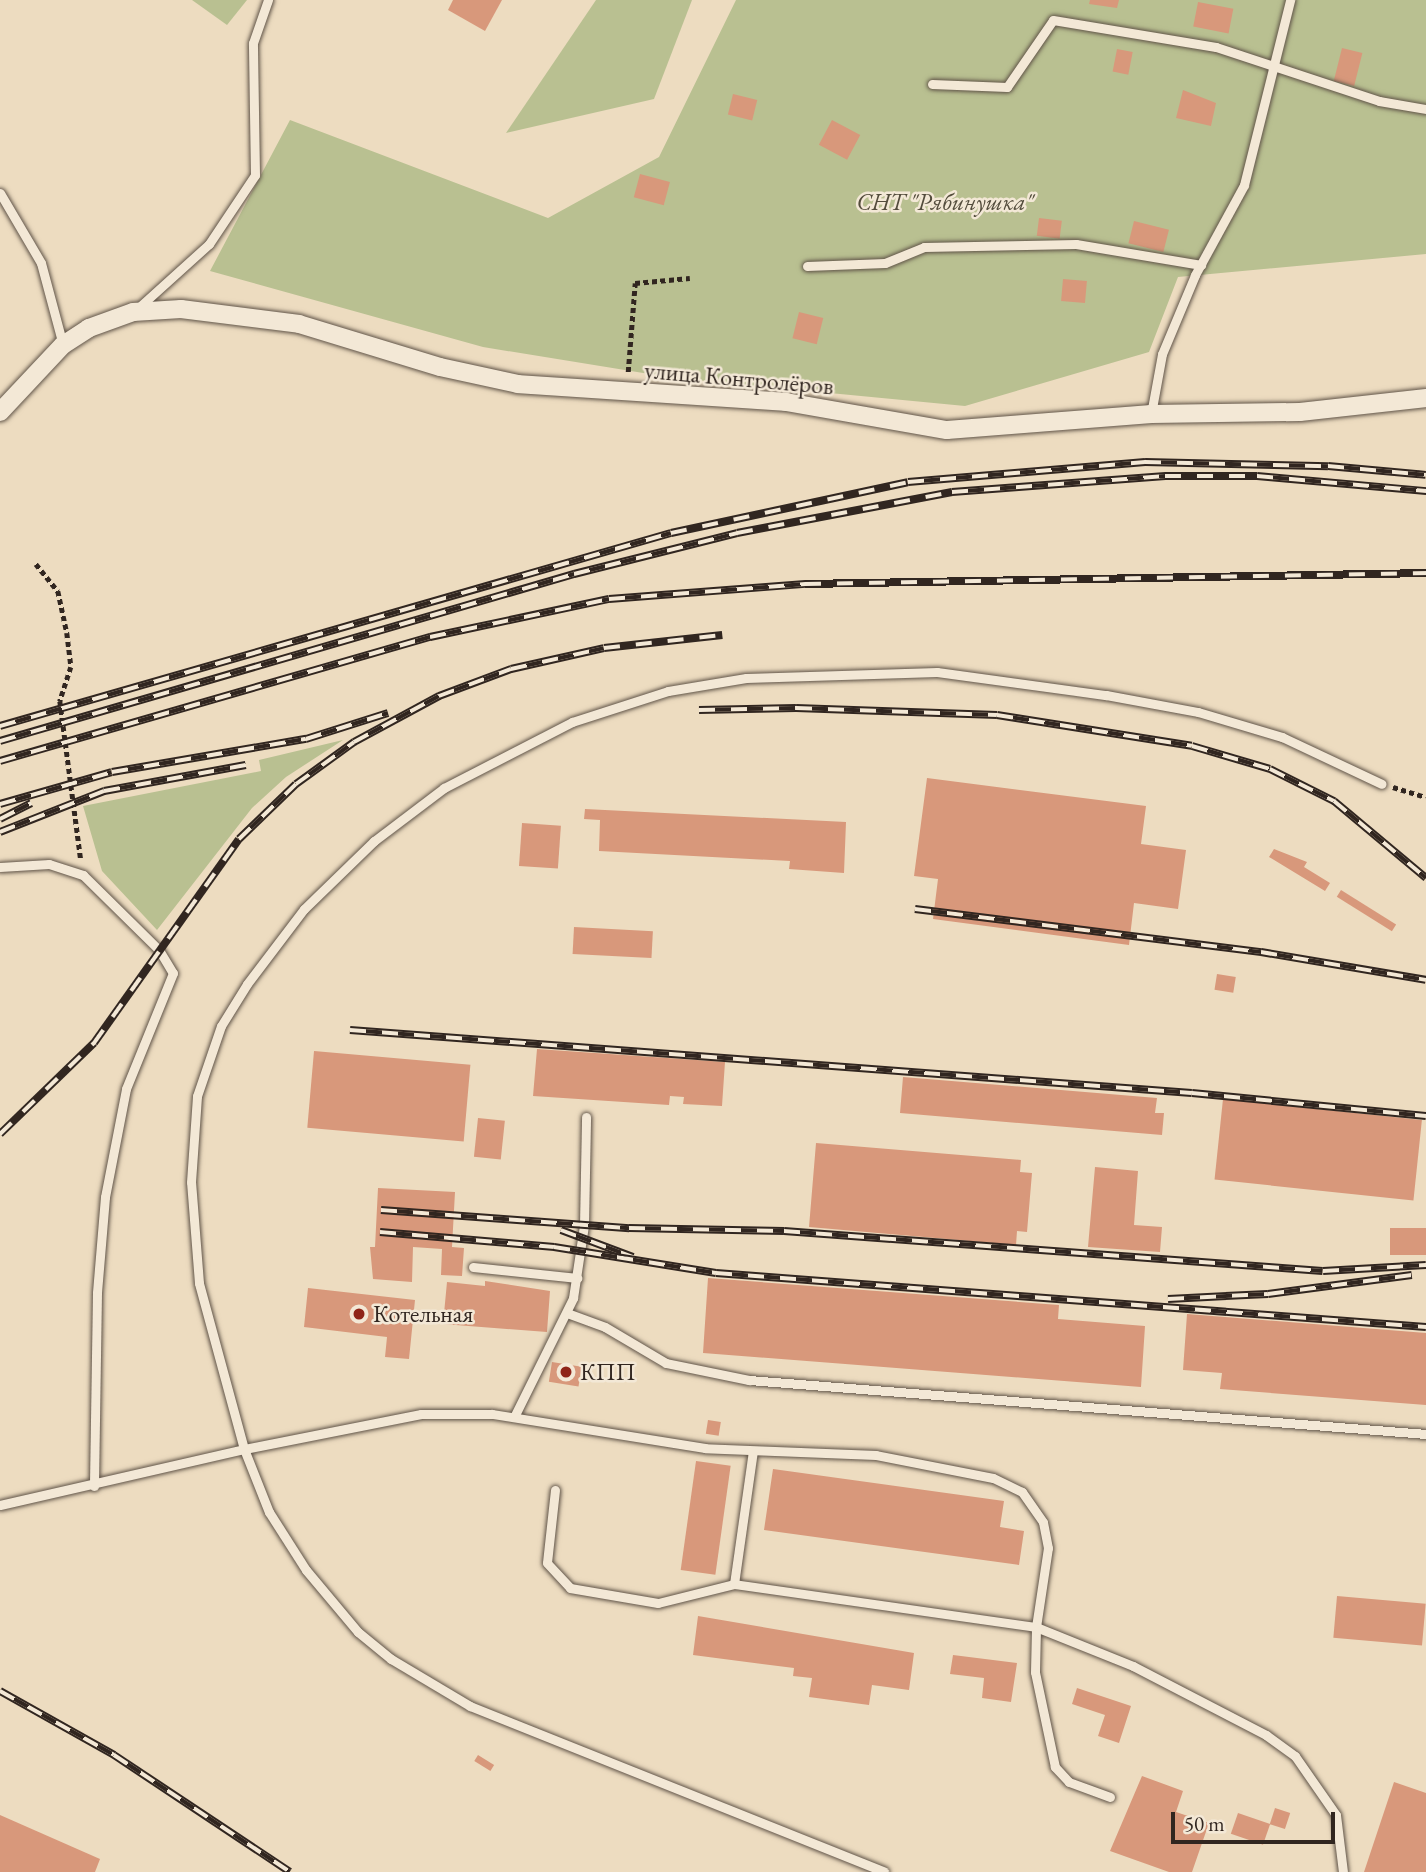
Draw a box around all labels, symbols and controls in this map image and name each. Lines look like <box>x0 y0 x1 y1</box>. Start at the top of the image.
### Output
park label: СНТ "Рябинушка" <box>857 188 1033 216</box>
street label: улица Контролёров <box>643 355 835 401</box>
place label: Котельная <box>373 1300 473 1328</box>
marker: Котельная <box>351 1306 367 1322</box>
place label: КПП <box>580 1358 636 1386</box>
marker: КПП <box>558 1364 574 1380</box>
scale bar <box>1174 1798 1338 1842</box>
text: 50 m <box>1184 1810 1225 1837</box>

